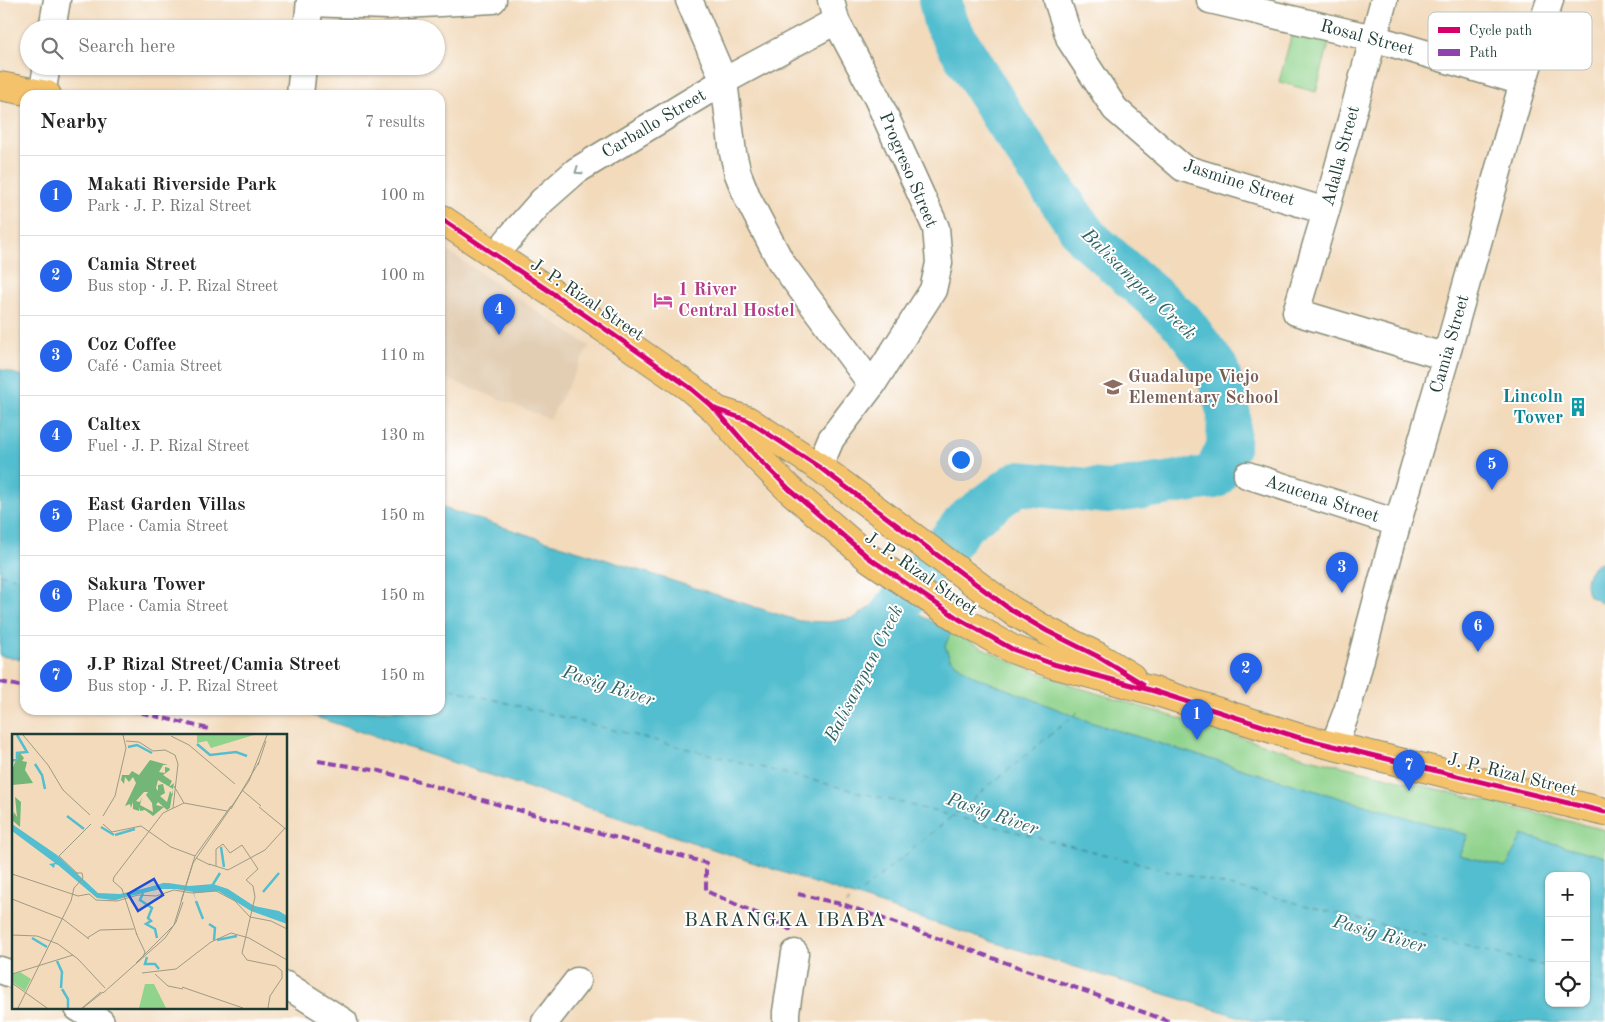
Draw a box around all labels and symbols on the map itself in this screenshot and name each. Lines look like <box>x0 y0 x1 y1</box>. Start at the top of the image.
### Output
legend <box>1428 12 1592 70</box>
street label: Rosal Street <box>1318 17 1416 59</box>
text: Cycle path <box>1469 24 1532 38</box>
text: Path <box>1469 46 1498 60</box>
street label: Carballo Street <box>599 86 709 162</box>
street label: Adalla Street <box>1319 104 1363 208</box>
street label: Progreso Street <box>876 110 940 230</box>
street label: Jasmine Street <box>1181 156 1297 210</box>
one-way arrow <box>574 165 584 174</box>
water label: Balisampan Creek <box>1076 225 1199 344</box>
street label: J. P. Rizal Street <box>527 255 647 345</box>
place label: 1 River Central Hostel <box>678 281 795 320</box>
hotel icon: 1 River Central Hostel <box>652 289 674 311</box>
street label: Camia Street <box>1427 293 1473 395</box>
pin: 4 <box>483 294 515 335</box>
place label: Guadalupe Viejo Elementary School <box>1128 368 1279 407</box>
school or university icon: Guadalupe Viejo Elementary School <box>1102 376 1124 398</box>
place label: Lincoln Tower <box>1503 388 1563 427</box>
building icon: Lincoln Tower <box>1567 396 1589 418</box>
your location <box>948 447 974 473</box>
pin: 5 <box>1476 449 1508 490</box>
street label: Azucena Street <box>1263 472 1381 526</box>
street label: J. P. Rizal Street <box>862 529 980 619</box>
pin: 3 <box>1326 552 1358 593</box>
water label: Balisampan Creek <box>822 602 908 747</box>
pin: 6 <box>1462 611 1494 652</box>
pin: 2 <box>1230 653 1262 694</box>
water label: Pasig River <box>559 663 657 711</box>
pin: 1 <box>1181 699 1213 740</box>
inset map <box>12 734 288 1010</box>
pin: 7 <box>1393 750 1425 791</box>
street label: J. P. Rizal Street <box>1445 750 1579 800</box>
water label: Pasig River <box>943 790 1041 840</box>
district label: BARANGKA IBABA <box>684 911 886 931</box>
water label: Pasig River <box>1330 912 1428 958</box>

